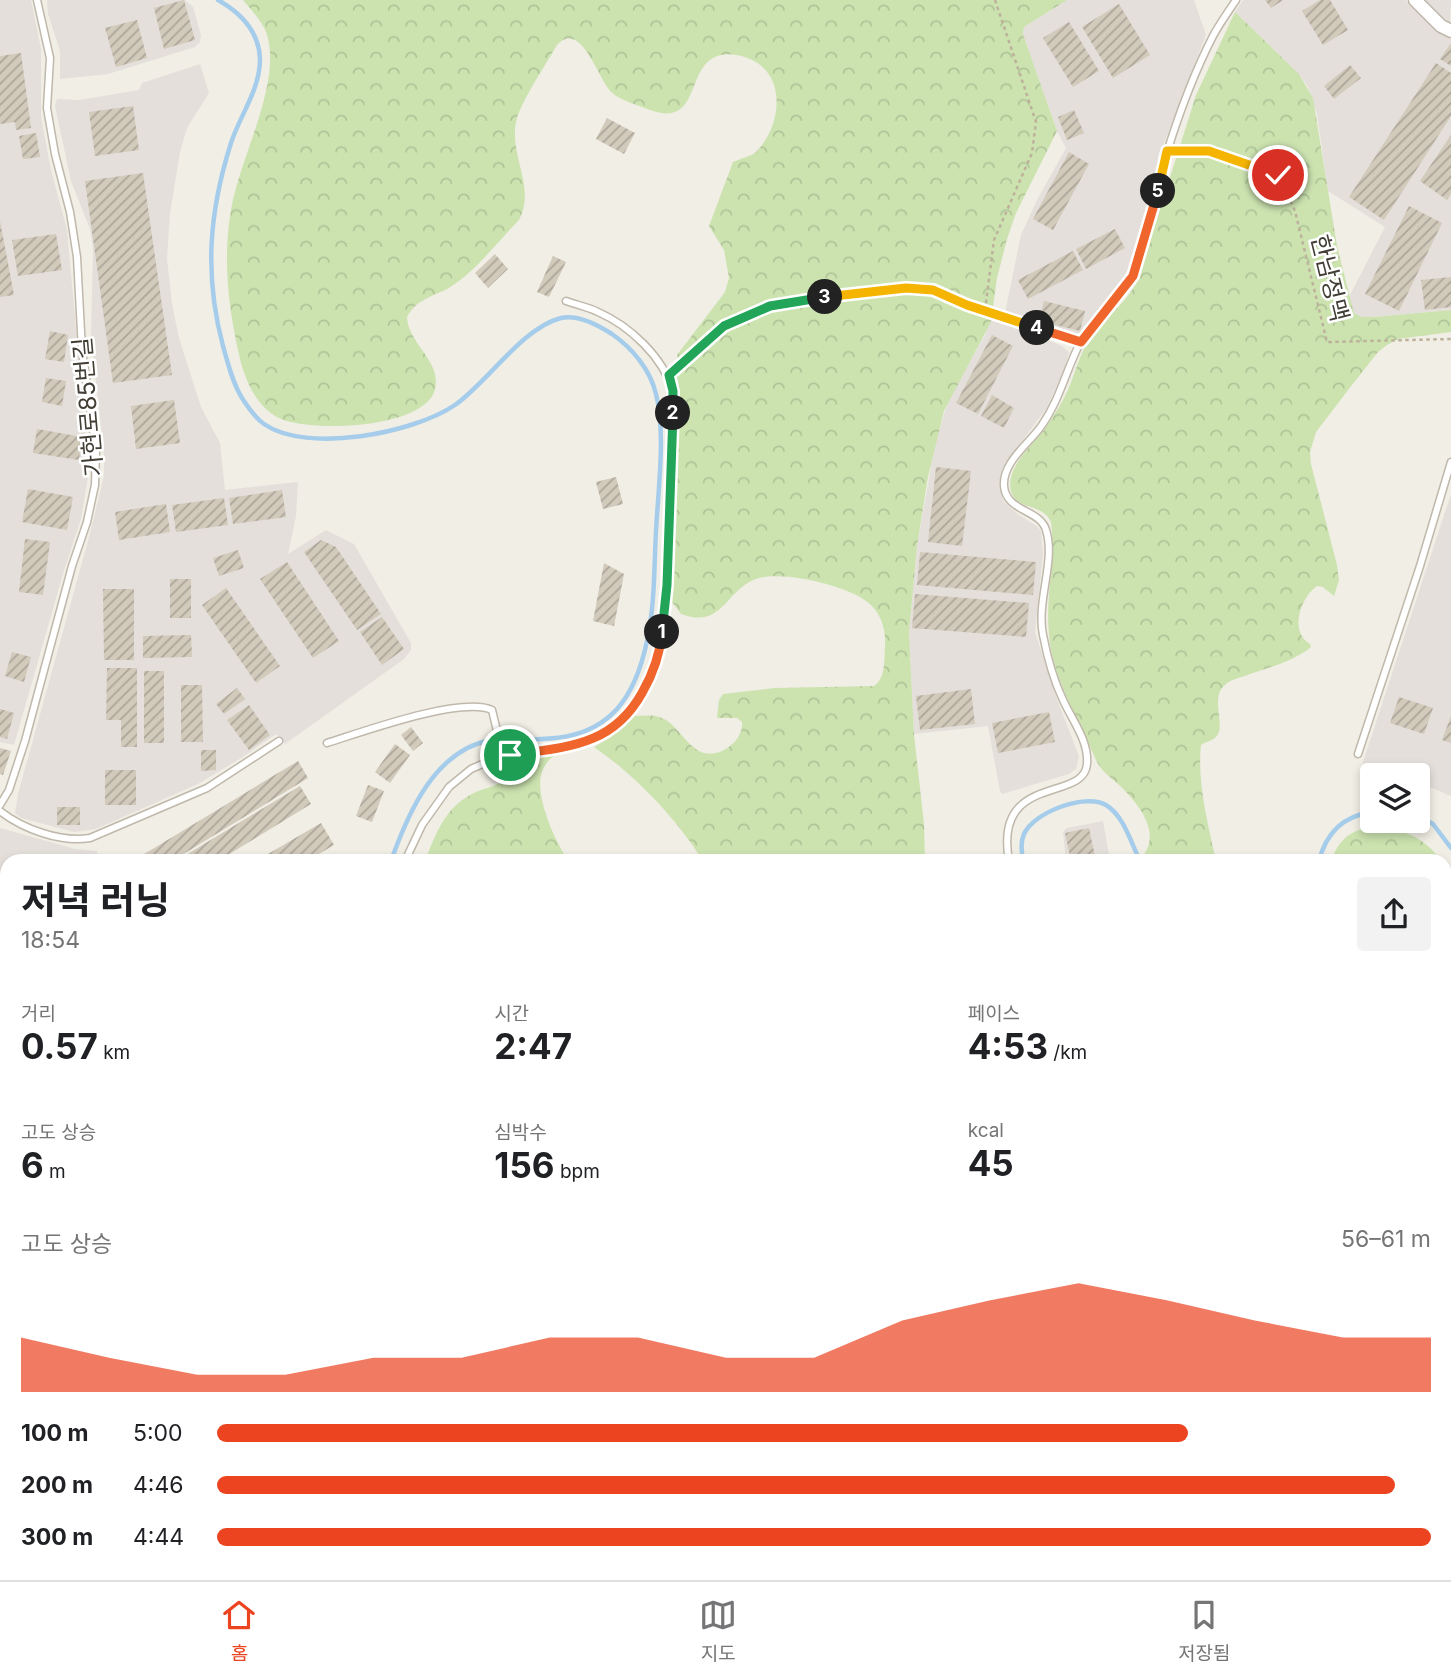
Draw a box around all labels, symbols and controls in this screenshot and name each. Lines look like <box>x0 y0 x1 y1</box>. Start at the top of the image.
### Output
pin <box>1248 145 1308 205</box>
icon: check <box>1259 156 1297 194</box>
pin: 5 <box>1140 174 1176 208</box>
text: 5 <box>1151 179 1164 202</box>
street label: 한남정맥 <box>1305 232 1355 324</box>
pin: 3 <box>808 280 842 314</box>
text: 3 <box>818 285 831 308</box>
pin: 4 <box>1020 310 1054 346</box>
text: 4 <box>1030 316 1043 339</box>
street label: 가현로85번길 <box>67 336 109 478</box>
pin: 2 <box>656 396 690 430</box>
text: 2 <box>667 401 678 424</box>
pin: 1 <box>644 614 680 650</box>
text: 1 <box>657 620 666 643</box>
pin <box>480 725 540 785</box>
icon: arrive <box>491 736 529 774</box>
map controls <box>1360 763 1430 833</box>
button: layers <box>1360 763 1430 833</box>
text: 저녁 러닝 <box>21 877 170 923</box>
button: share <box>1357 877 1431 951</box>
text: 18:54 <box>21 926 80 954</box>
text: 거리 <box>21 1002 56 1025</box>
text: 시간 <box>494 1002 529 1025</box>
text: 페이스 <box>968 1002 1020 1025</box>
text: 0.57 <box>21 1025 98 1067</box>
text: 2:47 <box>494 1025 572 1067</box>
text: 4:53 <box>968 1025 1048 1067</box>
text: km <box>98 1041 130 1064</box>
text: /km <box>1048 1041 1087 1064</box>
text: kcal <box>968 1119 1004 1142</box>
text: 고도 상승 <box>21 1121 96 1144</box>
text: 심박수 <box>494 1121 547 1144</box>
text: 45 <box>968 1142 1014 1184</box>
text: 6 <box>21 1144 44 1186</box>
text: 156 <box>494 1144 555 1186</box>
text: m <box>44 1160 66 1183</box>
text: bpm <box>555 1160 600 1183</box>
text: 56–61 m <box>1341 1225 1431 1253</box>
text: 고도 상승 <box>21 1230 112 1258</box>
text: 100 m <box>21 1419 88 1447</box>
text: 5:00 <box>133 1419 183 1447</box>
text: 200 m <box>21 1471 93 1499</box>
text: 4:46 <box>133 1471 184 1499</box>
text: 300 m <box>21 1523 93 1551</box>
text: 4:44 <box>133 1523 184 1551</box>
tab: 홈 <box>220 1596 258 1665</box>
tab: 지도 <box>699 1596 737 1665</box>
tab: 저장됨 <box>1178 1596 1231 1665</box>

